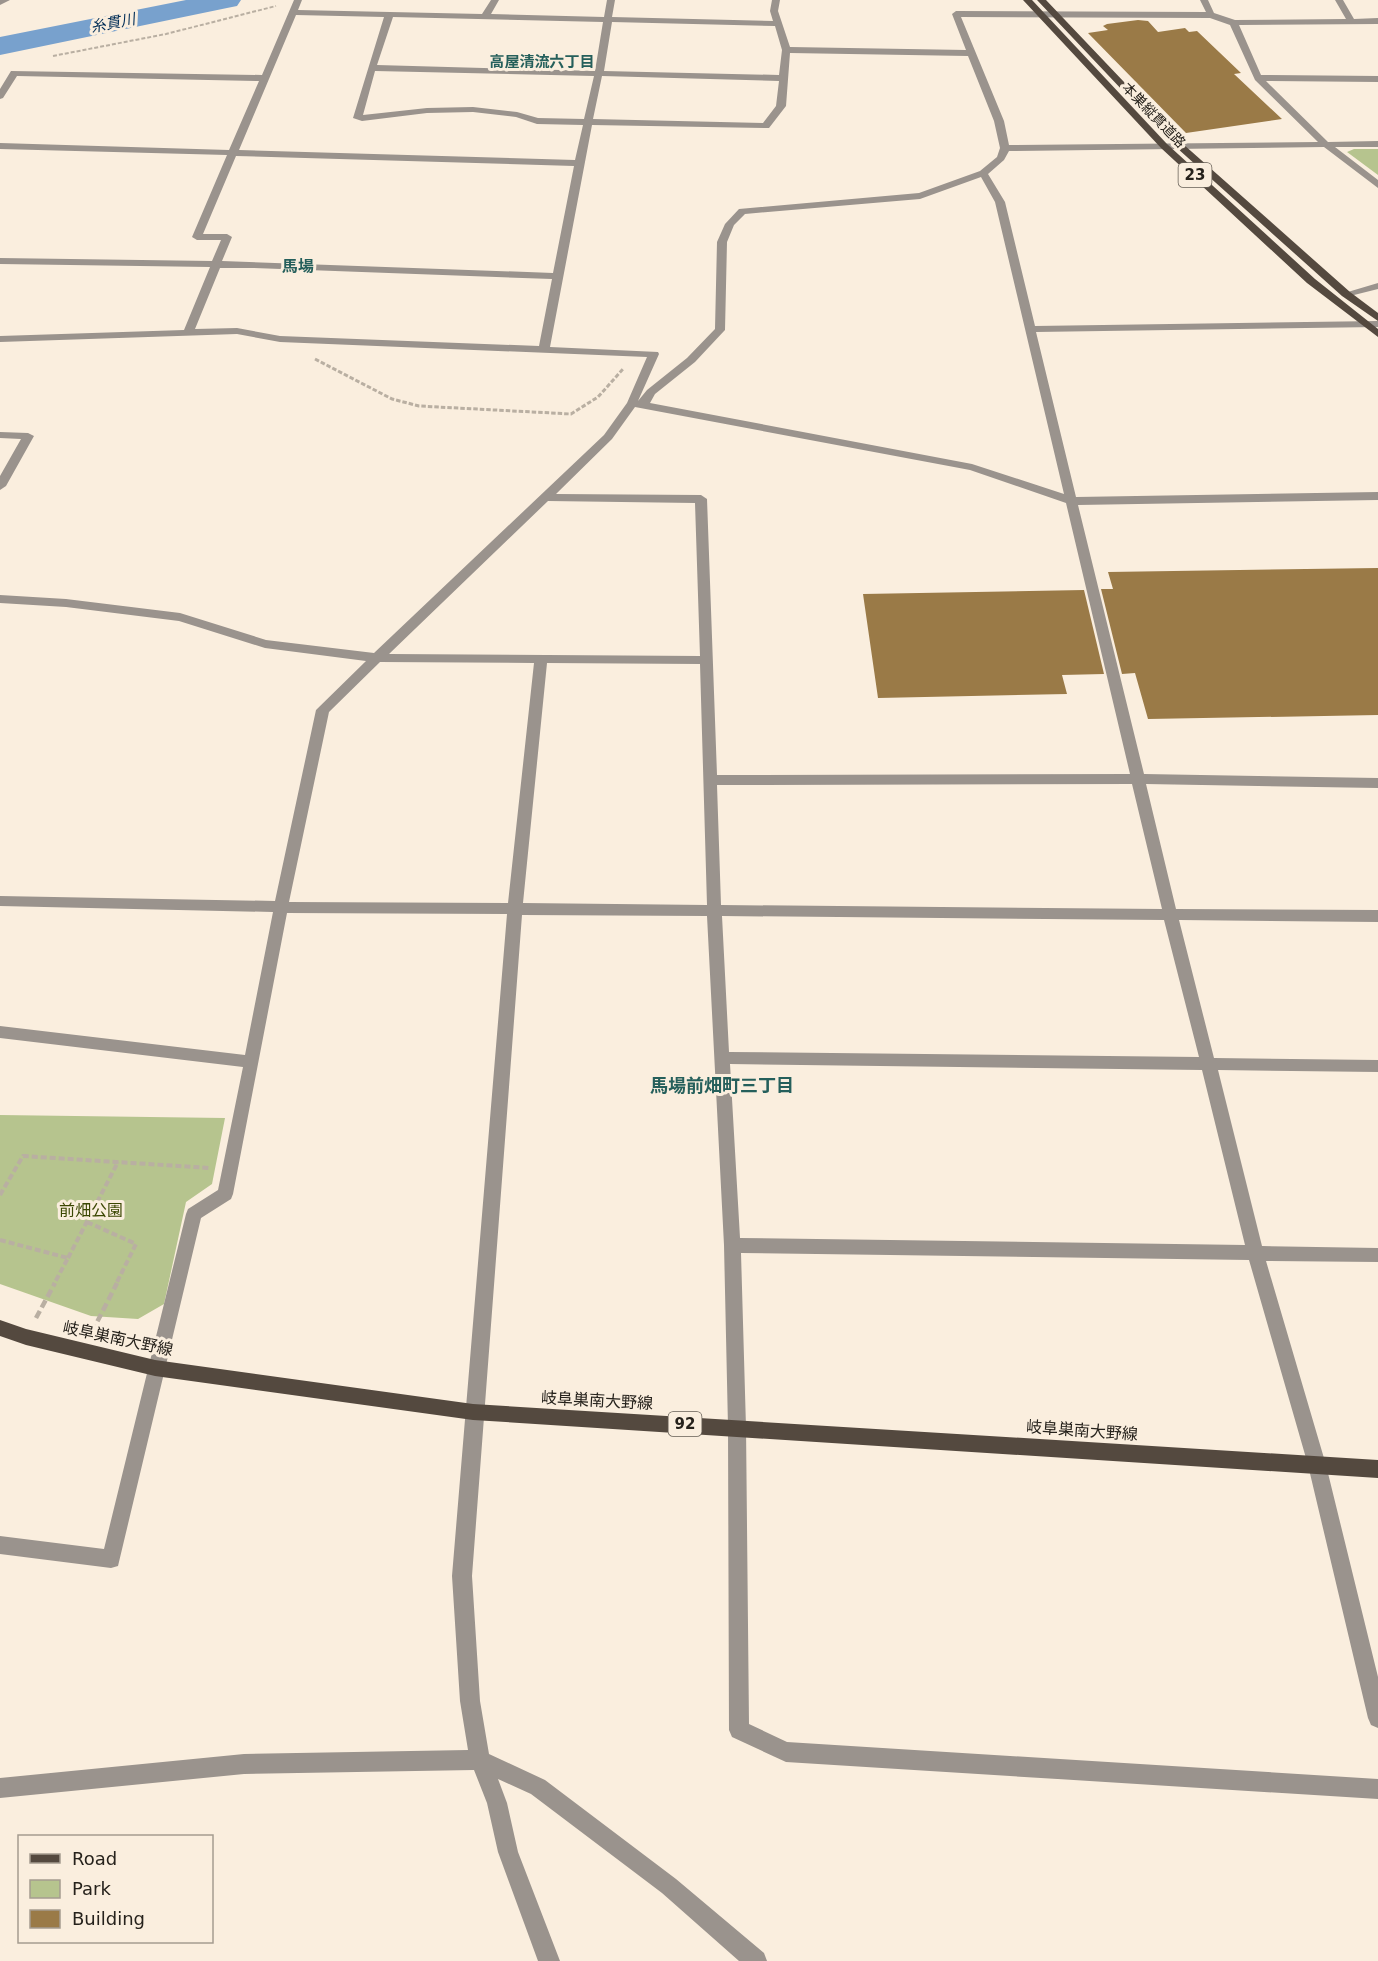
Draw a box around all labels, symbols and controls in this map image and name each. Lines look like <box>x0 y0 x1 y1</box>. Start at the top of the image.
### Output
water label: 糸貫川 <box>89 9 139 36</box>
district label: 高屋清流六丁目 <box>489 53 595 71</box>
street label: 本巣縦貫道路 <box>1119 79 1189 151</box>
road number: 23 <box>1178 163 1212 187</box>
district label: 馬場 <box>282 257 314 276</box>
district label: 馬場前畑町三丁目 <box>650 1075 794 1096</box>
park label: 前畑公園 <box>59 1201 123 1220</box>
street label: 岐阜巣南大野線 <box>61 1318 175 1359</box>
street label: 岐阜巣南大野線 <box>541 1388 653 1413</box>
road number: 92 <box>668 1412 702 1436</box>
street label: 岐阜巣南大野線 <box>1025 1417 1138 1444</box>
legend <box>18 1835 213 1943</box>
text: Road <box>72 1848 117 1869</box>
text: Park <box>72 1878 111 1899</box>
text: Building <box>72 1908 145 1929</box>

